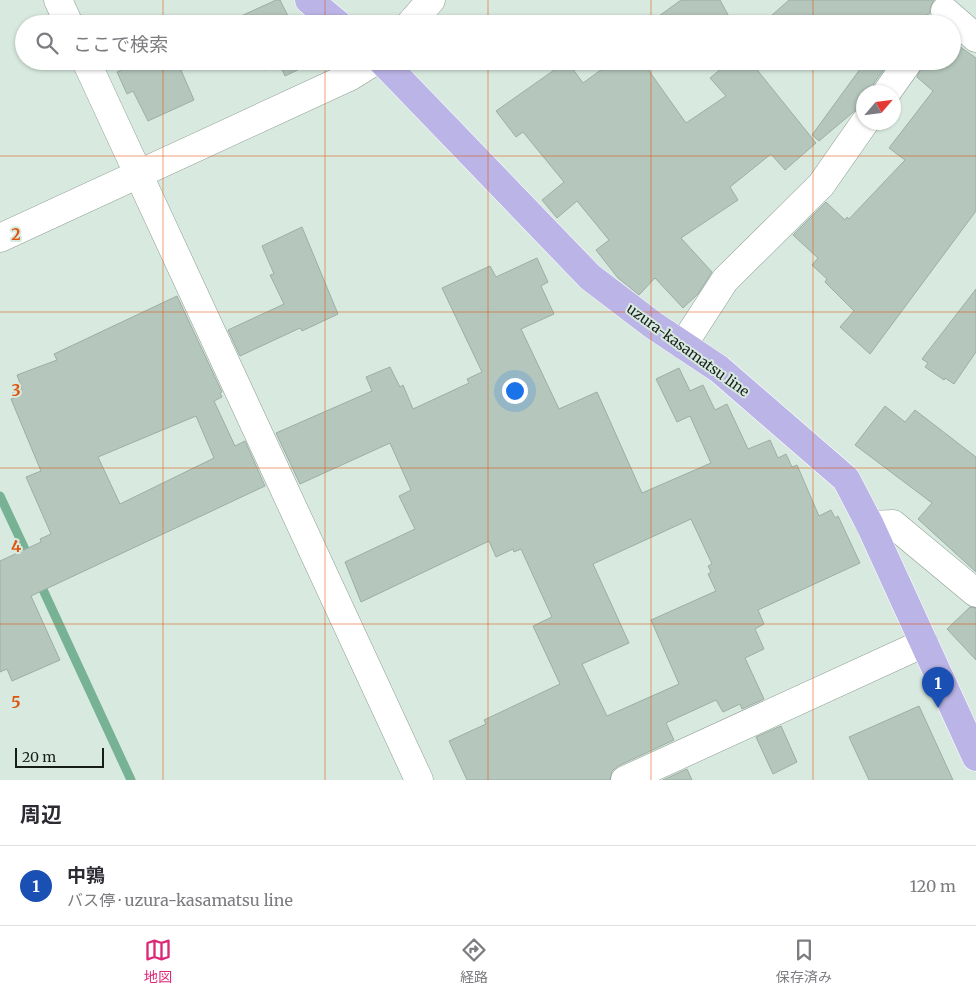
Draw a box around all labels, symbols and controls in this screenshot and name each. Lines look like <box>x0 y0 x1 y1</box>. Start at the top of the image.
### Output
search box <box>15 15 961 70</box>
icon: search <box>33 29 61 57</box>
text: ここで検索 <box>73 32 168 56</box>
north arrow <box>856 85 901 130</box>
text: 2 <box>11 224 21 244</box>
street label: uzura-kasamatsu line <box>623 299 753 401</box>
your location <box>502 378 528 404</box>
text: 3 <box>11 380 21 400</box>
text: 4 <box>11 536 21 556</box>
pin: 1 <box>922 667 954 708</box>
text: 5 <box>11 692 21 712</box>
scale bar <box>15 745 104 768</box>
text: 20 m <box>22 748 56 766</box>
text: 周辺 <box>20 801 62 828</box>
text: 中鶉 <box>67 863 105 887</box>
text: 1 <box>32 876 40 896</box>
text: 120 m <box>910 876 956 896</box>
text: バス停 · uzura-kasamatsu line <box>67 890 293 910</box>
tab: 地図 <box>144 936 172 986</box>
tab: 経路 <box>460 936 488 986</box>
tab: 保存済み <box>776 936 832 986</box>

